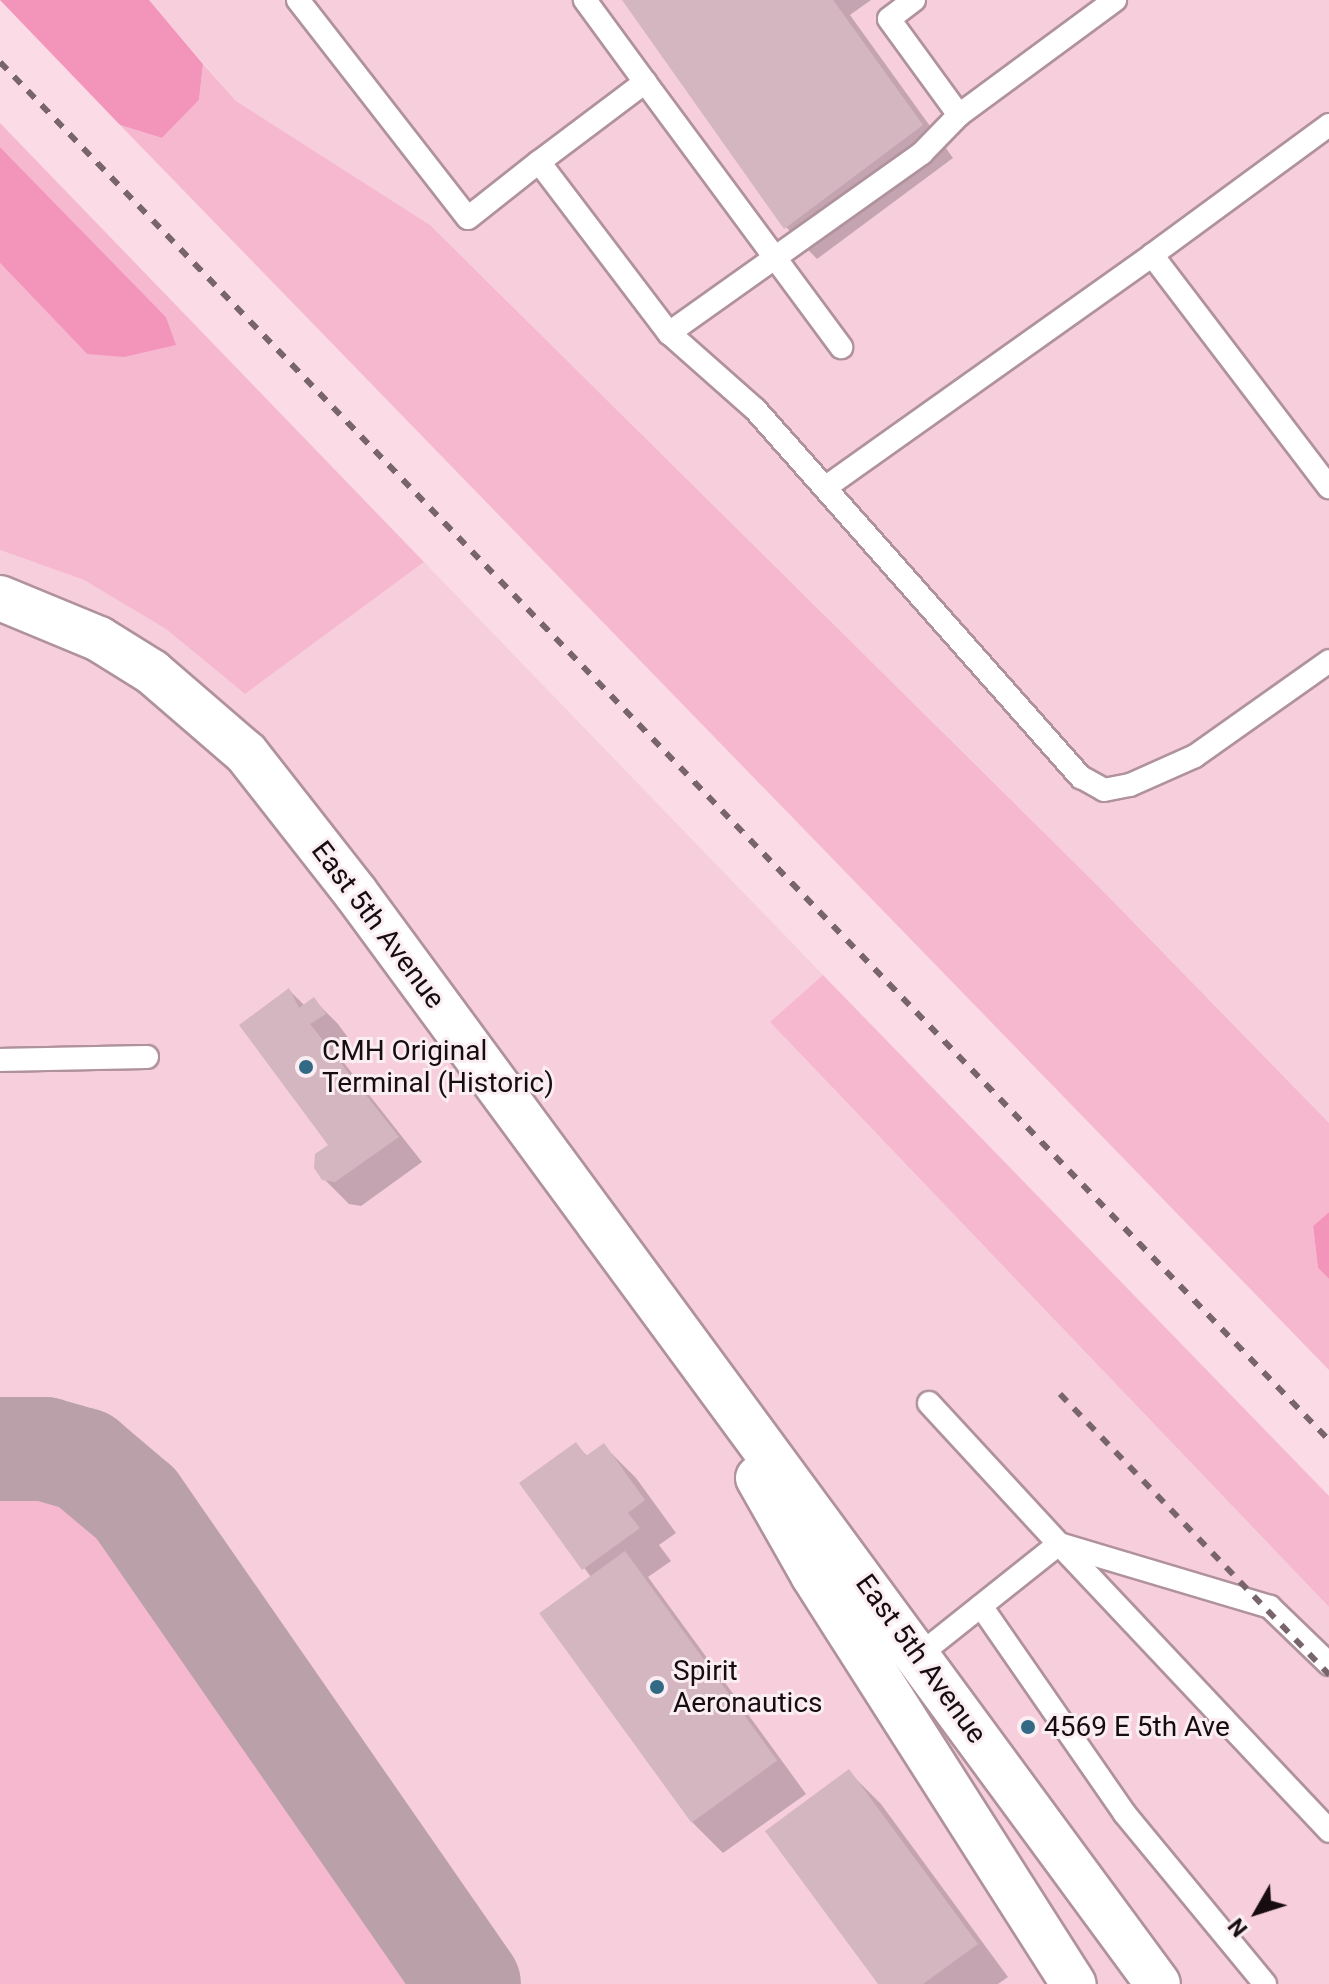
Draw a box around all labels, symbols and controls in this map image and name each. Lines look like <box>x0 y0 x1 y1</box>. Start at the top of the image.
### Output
street label: East 5th Avenue <box>304 835 452 1015</box>
place label: CMH Original Terminal (Historic) <box>322 1034 554 1100</box>
marker: CMH Original Terminal (Historic) <box>297 1058 315 1076</box>
street label: East 5th Avenue <box>848 1568 994 1750</box>
place label: Spirit Aeronautics <box>673 1654 823 1720</box>
marker: Spirit Aeronautics <box>648 1678 666 1696</box>
place label: 4569 E 5th Ave <box>1044 1710 1230 1744</box>
marker: 4569 E 5th Ave <box>1019 1718 1037 1736</box>
north arrow <box>1217 1872 1297 1952</box>
text: N <box>1223 1914 1253 1941</box>

